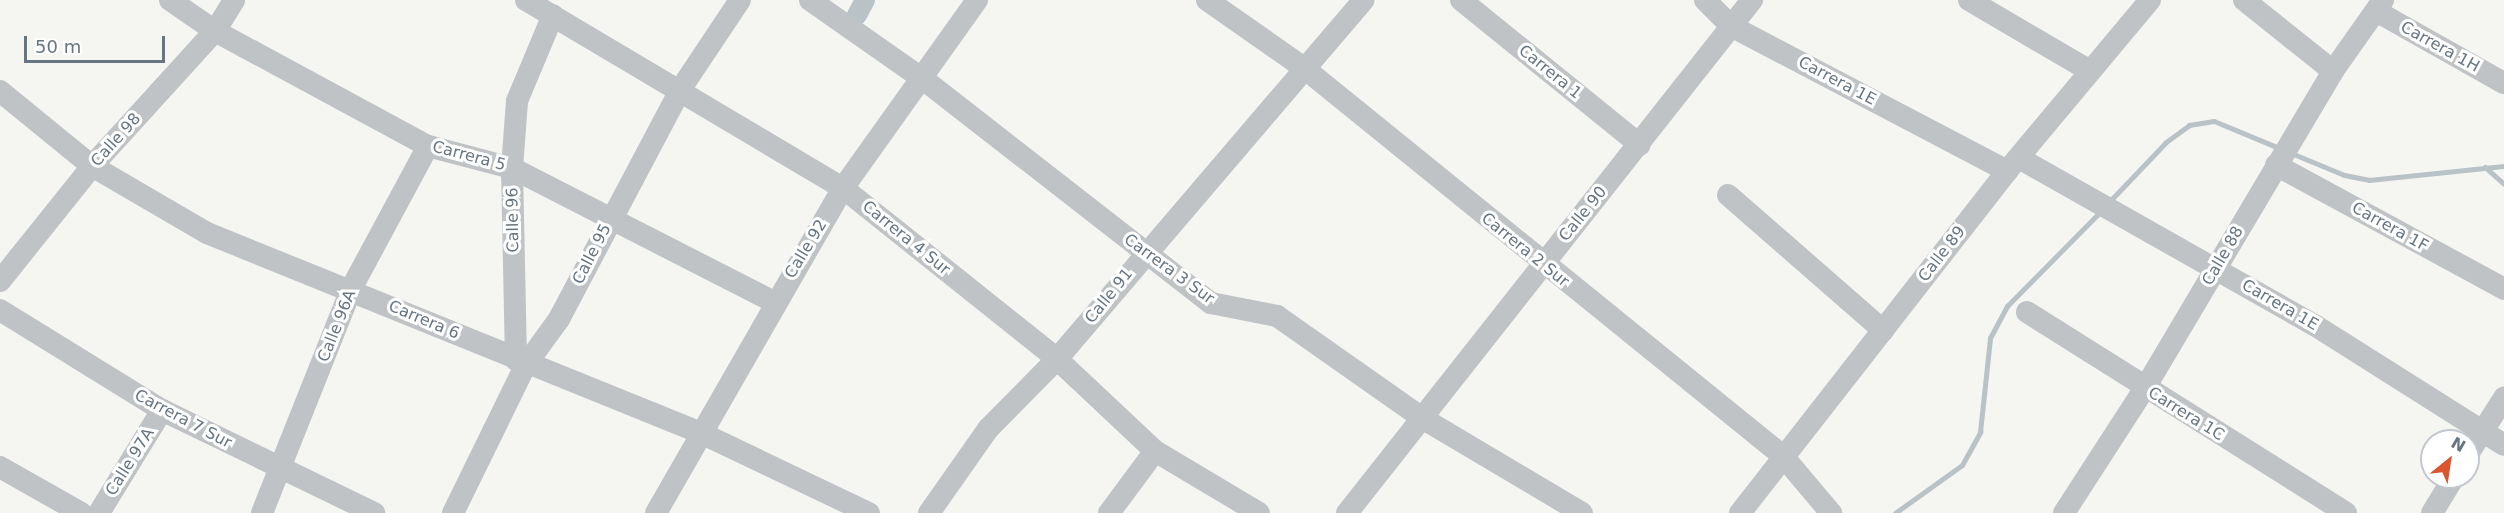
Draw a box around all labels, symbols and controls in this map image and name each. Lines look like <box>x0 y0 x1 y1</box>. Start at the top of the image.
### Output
street label: Carrera 1H <box>2397 18 2483 76</box>
scale bar <box>27 24 168 62</box>
text: 50 m <box>35 36 81 57</box>
street label: Carrera 1 <box>1515 41 1585 103</box>
street label: Carrera 1E <box>1795 53 1879 109</box>
street label: Calle 98 <box>87 109 145 171</box>
street label: Carrera 5 <box>430 137 508 175</box>
street label: Calle 90 <box>1555 183 1611 245</box>
street label: Calle 96 <box>503 187 523 253</box>
street label: Carrera 4 Sur <box>858 197 954 279</box>
street label: Carrera 1F <box>2349 198 2431 256</box>
street label: Carrera 2 Sur <box>1477 209 1573 291</box>
street label: Calle 92 <box>781 216 831 282</box>
street label: Calle 95 <box>569 221 615 287</box>
street label: Calle 89 <box>1914 222 1970 286</box>
street label: Calle 88 <box>2198 223 2248 289</box>
street label: Carrera 3 Sur <box>1120 230 1218 308</box>
street label: Calle 91 <box>1081 265 1137 327</box>
street label: Carrera 1E <box>2238 275 2322 335</box>
street label: Calle 96A <box>314 287 360 365</box>
street label: Carrera 6 <box>386 297 462 343</box>
street label: Carrera 1C <box>2144 383 2228 445</box>
street label: Carrera 7 Sur <box>131 385 235 453</box>
street label: Calle 97A <box>102 425 158 499</box>
north arrow <box>2420 429 2480 489</box>
text: N <box>2448 433 2469 456</box>

